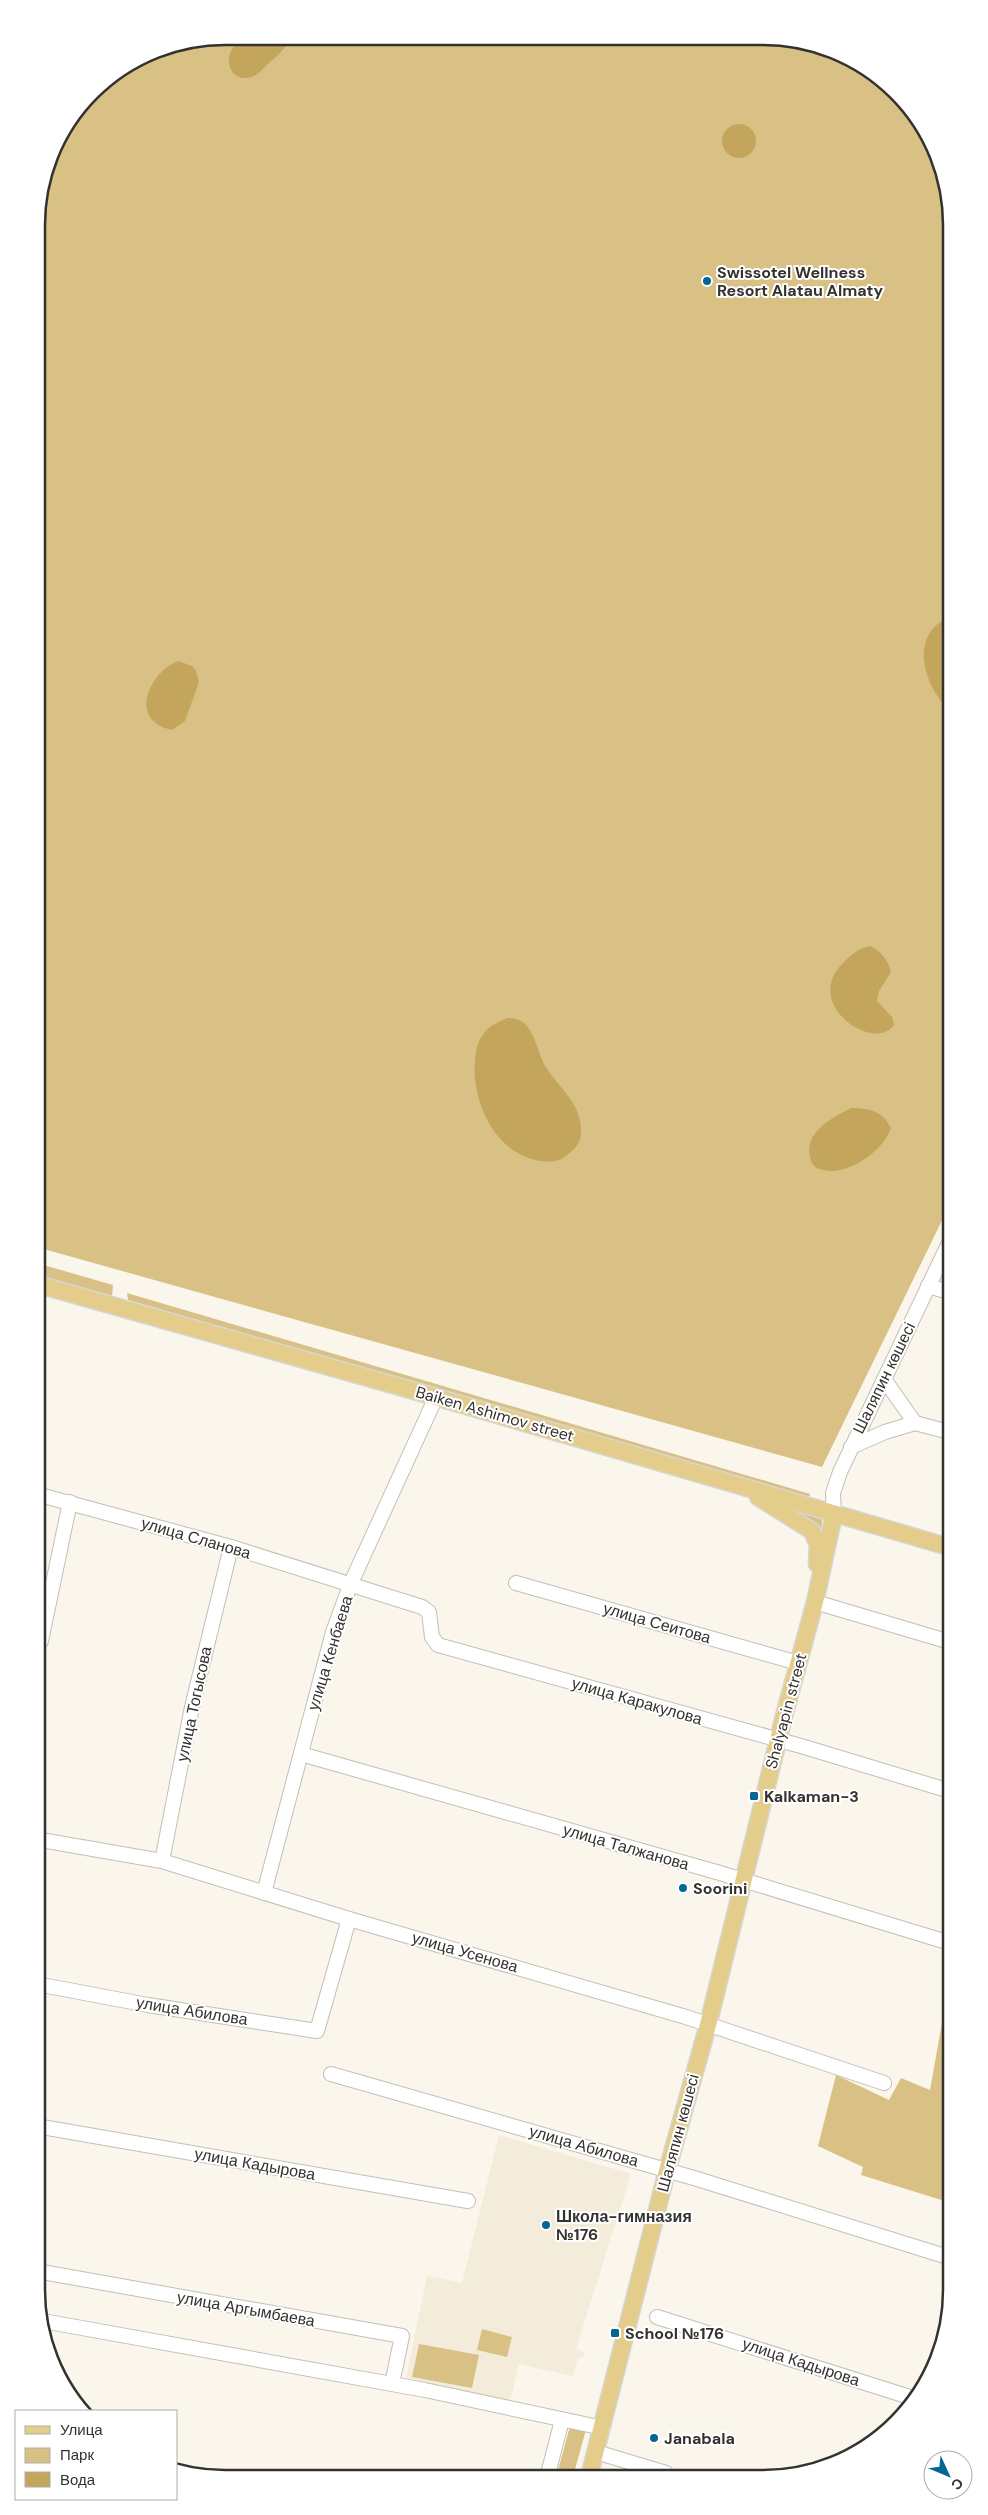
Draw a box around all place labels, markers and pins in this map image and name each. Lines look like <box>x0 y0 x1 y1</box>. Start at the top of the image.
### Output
place label: Swissotel Wellness Resort Alatau Almaty <box>717 262 883 301</box>
marker: Swissotel Wellness Resort Alatau Almaty <box>701 275 713 287</box>
place label: Kalkaman-3 <box>764 1786 859 1807</box>
marker: Kalkaman-3 <box>748 1790 760 1802</box>
place label: Soorini <box>693 1878 747 1899</box>
marker: Soorini <box>677 1882 689 1894</box>
place label: Школа-гимназия №176 <box>556 2206 692 2245</box>
marker: Школа-гимназия №176 <box>540 2219 552 2231</box>
place label: School №176 <box>625 2323 724 2344</box>
marker: School №176 <box>609 2327 621 2339</box>
place label: Janabala <box>664 2428 735 2449</box>
marker: Janabala <box>648 2432 660 2444</box>

